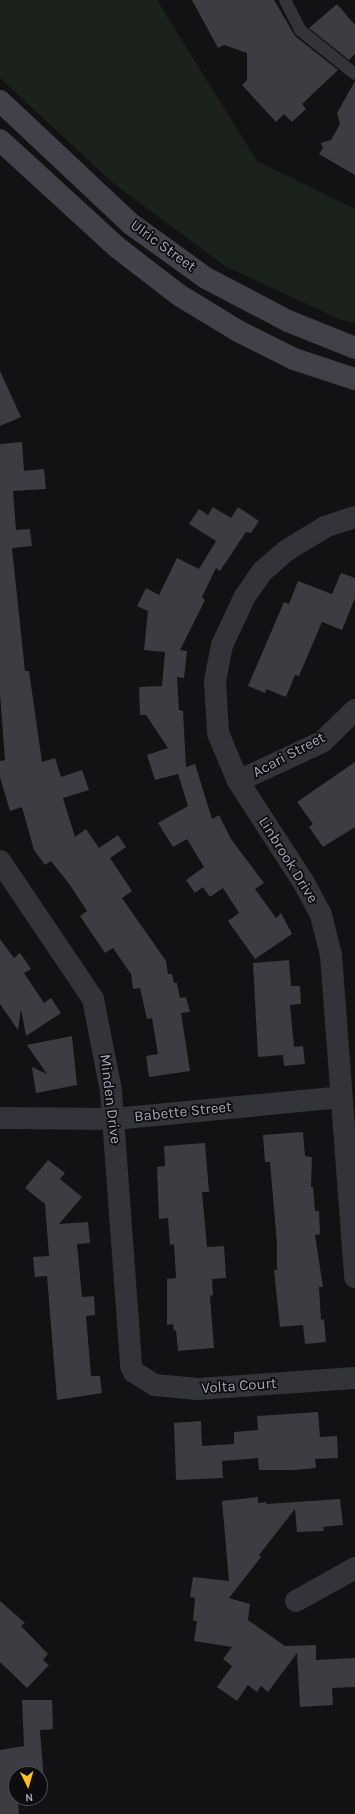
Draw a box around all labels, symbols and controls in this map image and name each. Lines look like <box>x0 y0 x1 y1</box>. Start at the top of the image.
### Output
street label: Ulric Street <box>127 216 199 276</box>
street label: Acari Street <box>250 728 328 782</box>
street label: Linbrook Drive <box>254 814 322 906</box>
street label: Minden Drive <box>96 1053 124 1145</box>
street label: Babette Street <box>133 1098 233 1126</box>
street label: Volta Court <box>201 1374 277 1398</box>
north arrow <box>8 1766 48 1806</box>
text: N <box>25 1791 34 1804</box>

